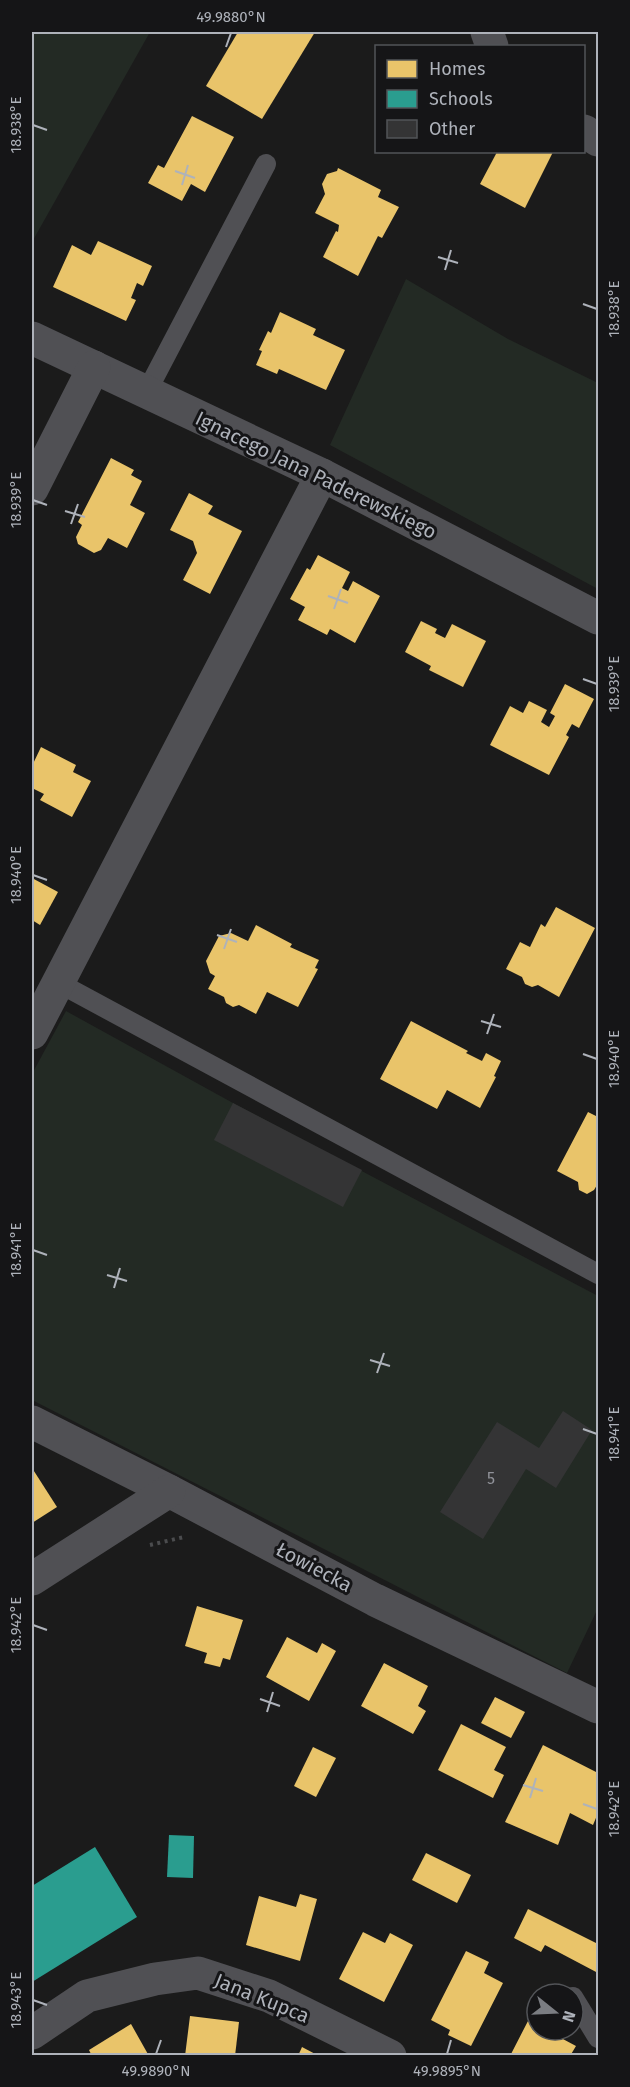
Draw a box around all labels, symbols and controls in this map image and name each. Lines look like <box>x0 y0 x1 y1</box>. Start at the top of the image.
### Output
text: 49.9880°N <box>196 8 266 26</box>
legend <box>375 45 585 153</box>
text: Homes <box>429 58 485 80</box>
text: Schools <box>429 88 493 110</box>
text: 18.938°E <box>7 96 25 154</box>
text: Other <box>429 118 475 140</box>
text: 18.938°E <box>605 280 623 338</box>
street label: Ignacego Jana Paderewskiego <box>191 406 441 544</box>
text: 18.939°E <box>7 472 25 528</box>
text: 18.939°E <box>605 656 623 712</box>
text: 18.940°E <box>7 846 25 904</box>
text: 18.940°E <box>605 1030 623 1088</box>
text: 18.941°E <box>7 1222 25 1278</box>
text: 18.941°E <box>605 1406 623 1462</box>
house number: 5 <box>487 1469 495 1488</box>
street label: Łowiecka <box>272 1537 356 1597</box>
text: 18.942°E <box>7 1597 25 1653</box>
text: 18.942°E <box>605 1781 623 1837</box>
street label: Jana Kupca <box>211 1968 313 2028</box>
text: 18.943°E <box>7 1972 25 2028</box>
north arrow <box>525 1982 585 2042</box>
text: N <box>558 2009 579 2024</box>
text: 49.9890°N <box>121 2062 191 2080</box>
text: 49.9895°N <box>413 2062 481 2080</box>

